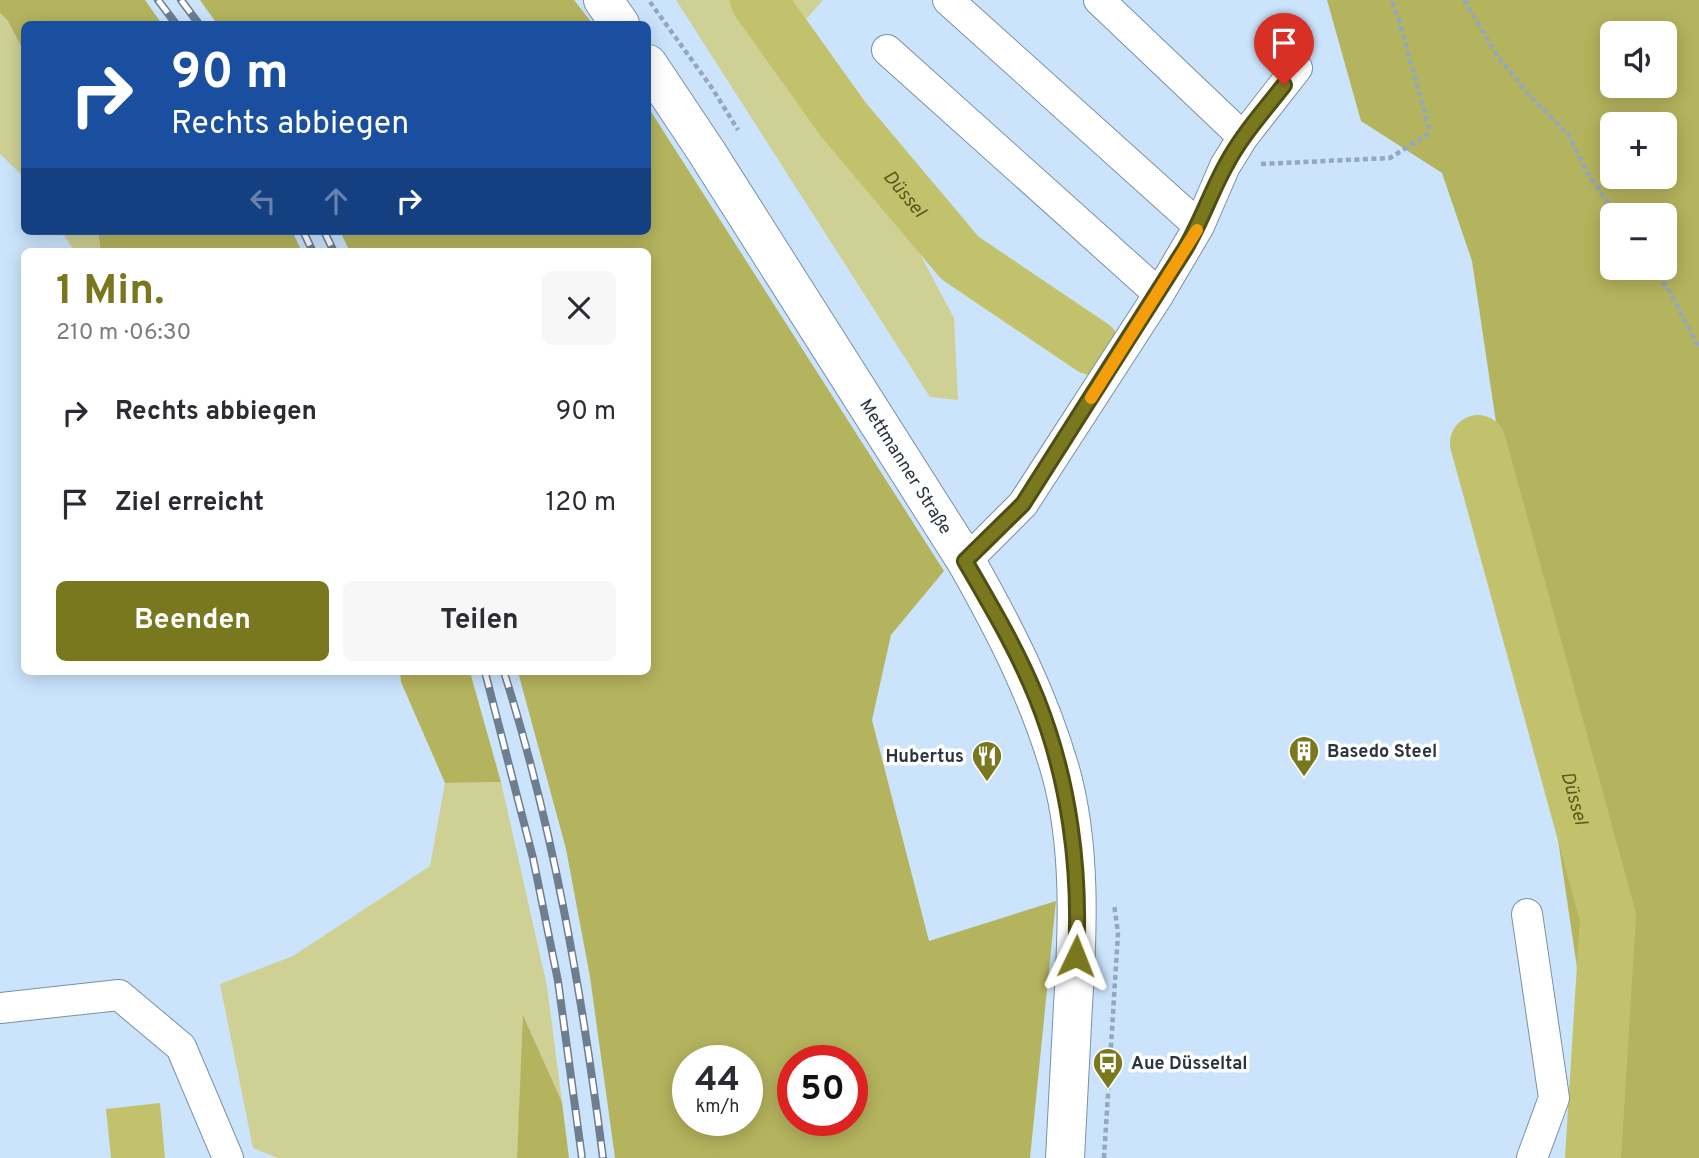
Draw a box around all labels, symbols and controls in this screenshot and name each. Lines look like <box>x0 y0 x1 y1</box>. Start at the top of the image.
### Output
pin <box>1254 13 1314 85</box>
map controls <box>1600 21 1677 280</box>
button: sound <box>1600 21 1677 98</box>
icon: arrive <box>1265 24 1303 62</box>
text: 90 m <box>171 44 289 106</box>
icon: right <box>56 49 147 140</box>
text: Rechts abbiegen <box>171 105 409 145</box>
button: + <box>1600 112 1677 189</box>
water label: Düssel <box>877 166 931 224</box>
icon: left <box>244 182 282 220</box>
icon: ahead <box>317 182 355 220</box>
icon: right <box>390 182 428 220</box>
button: − <box>1600 203 1677 280</box>
text: 1 Min. <box>56 266 165 319</box>
button: close <box>542 271 616 345</box>
text: 210 m · 06:30 <box>56 319 191 348</box>
icon: right <box>56 394 94 432</box>
street label: Mettmanner Straße <box>853 395 956 539</box>
text: Rechts abbiegen <box>115 396 317 429</box>
text: 90 m <box>556 396 616 429</box>
icon: arrive <box>56 485 94 523</box>
text: Ziel erreicht <box>115 487 264 520</box>
text: 120 m <box>546 487 616 520</box>
button: Beenden <box>56 581 329 661</box>
button: Teilen <box>343 581 616 661</box>
building icon: Basedo Steel <box>1287 734 1321 778</box>
restaurant icon: Hubertus <box>970 739 1004 783</box>
place label: Basedo Steel <box>1327 741 1437 764</box>
place label: Hubertus <box>885 746 964 769</box>
water label: Düssel <box>1555 769 1592 829</box>
position arrow <box>1039 919 1113 993</box>
speed limit sign: 50 <box>777 1045 868 1136</box>
bus stop icon: Aue Düsseltal <box>1091 1046 1125 1090</box>
place label: Aue Düsseltal <box>1131 1053 1247 1076</box>
text: 44 <box>695 1059 740 1103</box>
text: km/h <box>696 1096 739 1119</box>

